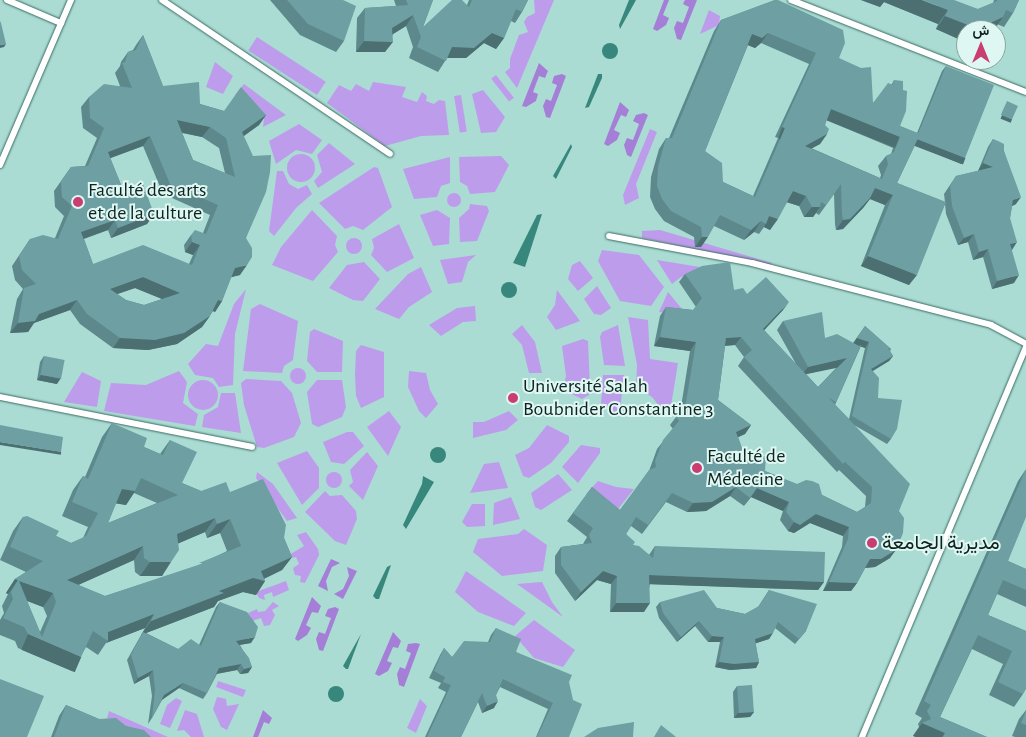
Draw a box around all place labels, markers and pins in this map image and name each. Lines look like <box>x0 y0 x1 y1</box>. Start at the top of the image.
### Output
place label: Faculté des arts et de la culture <box>88 178 206 225</box>
marker: Faculté des arts et de la culture <box>72 196 84 208</box>
place label: Université Salah Boubnider Constantine 3 <box>523 374 714 421</box>
marker: Université Salah Boubnider Constantine 3 <box>507 392 519 404</box>
place label: Faculté de Médecine <box>707 444 785 491</box>
marker: Faculté de Médecine <box>691 462 703 474</box>
place label: مديرية الجامعة <box>882 531 1000 555</box>
marker: مديرية الجامعة <box>866 537 878 549</box>

